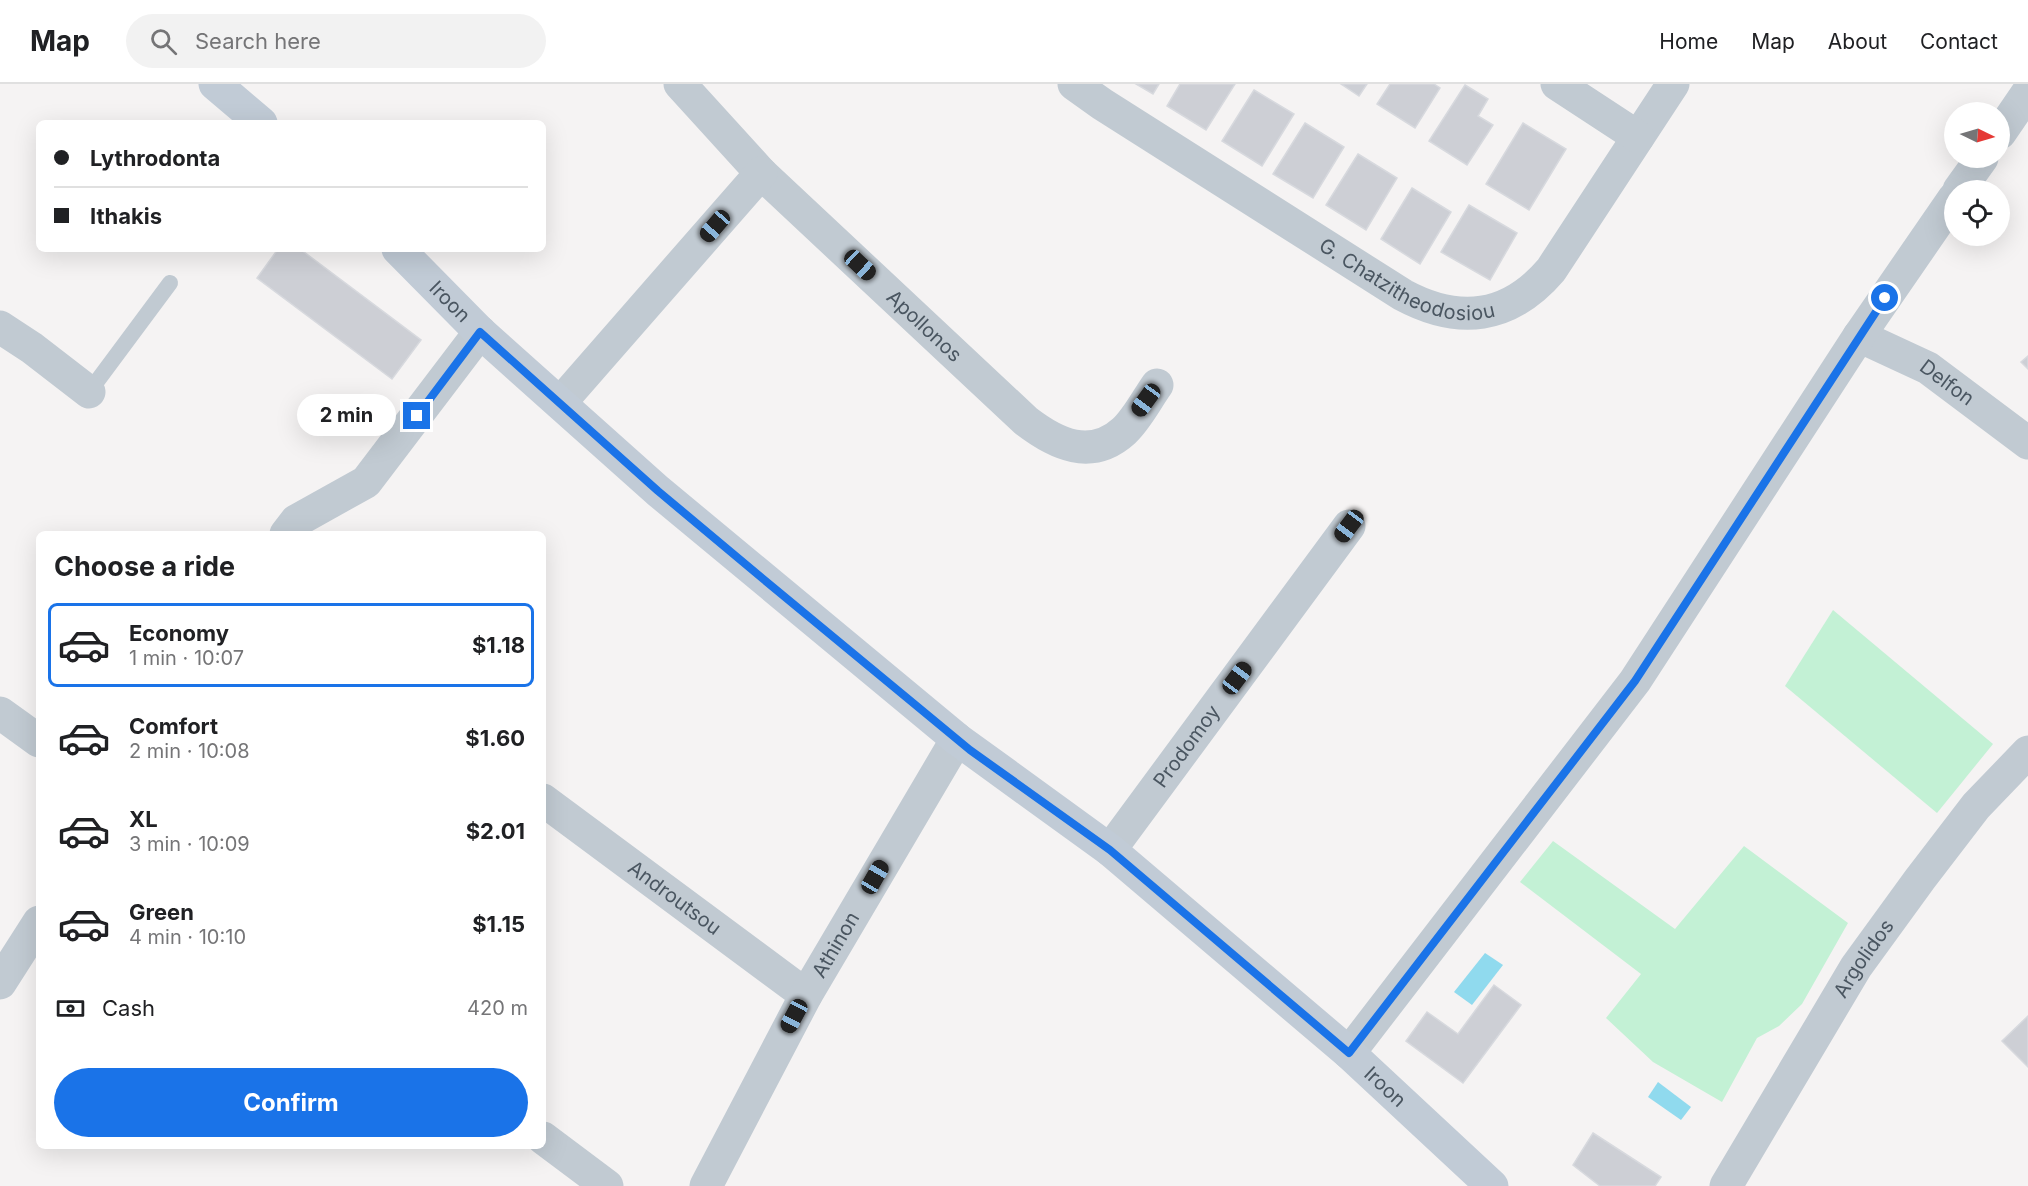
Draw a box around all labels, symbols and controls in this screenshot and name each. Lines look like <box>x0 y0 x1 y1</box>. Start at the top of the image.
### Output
search box <box>126 14 546 68</box>
text: Map <box>30 24 90 58</box>
icon: search <box>147 25 180 58</box>
text: Search here <box>195 28 321 54</box>
text: Home <box>1659 29 1718 54</box>
text: Map <box>1751 29 1795 54</box>
text: About <box>1828 29 1887 54</box>
text: Contact <box>1920 29 1998 54</box>
north arrow <box>1944 102 2010 168</box>
map controls <box>1944 102 2010 246</box>
text: Lythrodonta <box>90 145 220 171</box>
button: locate <box>1944 180 2010 246</box>
text: Ithakis <box>90 203 162 229</box>
car <box>696 207 734 245</box>
street label: G. Chatzitheodosiou <box>1315 233 1497 325</box>
car <box>841 246 879 284</box>
street label: Iroon <box>424 276 476 327</box>
route start <box>1871 284 1898 311</box>
street label: Apollonos <box>882 285 967 367</box>
street label: Delfon <box>1915 354 1979 410</box>
car <box>1128 380 1164 420</box>
callout: 2 min <box>297 395 396 437</box>
route end <box>403 402 430 429</box>
text: 2 min <box>320 403 373 427</box>
car <box>1331 506 1367 546</box>
text: Choose a ride <box>54 550 235 583</box>
icon: car <box>57 618 111 672</box>
text: Economy <box>129 620 229 646</box>
text: $1.18 <box>472 632 525 658</box>
text: 1 min · 10:07 <box>129 646 244 670</box>
car <box>1219 658 1255 698</box>
street label: Prodomoy <box>1148 700 1225 792</box>
icon: car <box>57 711 111 765</box>
text: Comfort <box>129 713 218 739</box>
text: $1.60 <box>465 725 525 751</box>
text: 2 min · 10:08 <box>129 739 250 763</box>
icon: car <box>57 804 111 858</box>
text: XL <box>129 806 158 832</box>
text: $2.01 <box>466 818 525 844</box>
text: 3 min · 10:09 <box>129 832 250 856</box>
street label: Androutsou <box>624 855 726 940</box>
car <box>858 857 892 897</box>
icon: car <box>57 897 111 951</box>
text: Green <box>129 899 194 925</box>
street label: Athinon <box>807 907 864 982</box>
text: $1.15 <box>472 911 525 937</box>
street label: Argolidos <box>1829 914 1899 1002</box>
text: 4 min · 10:10 <box>129 925 246 949</box>
icon: cash <box>54 992 87 1025</box>
text: Cash <box>102 995 155 1021</box>
text: 420 m <box>467 996 528 1020</box>
car <box>778 996 810 1036</box>
street label: Iroon <box>1359 1062 1411 1112</box>
button: Confirm <box>54 1068 528 1137</box>

